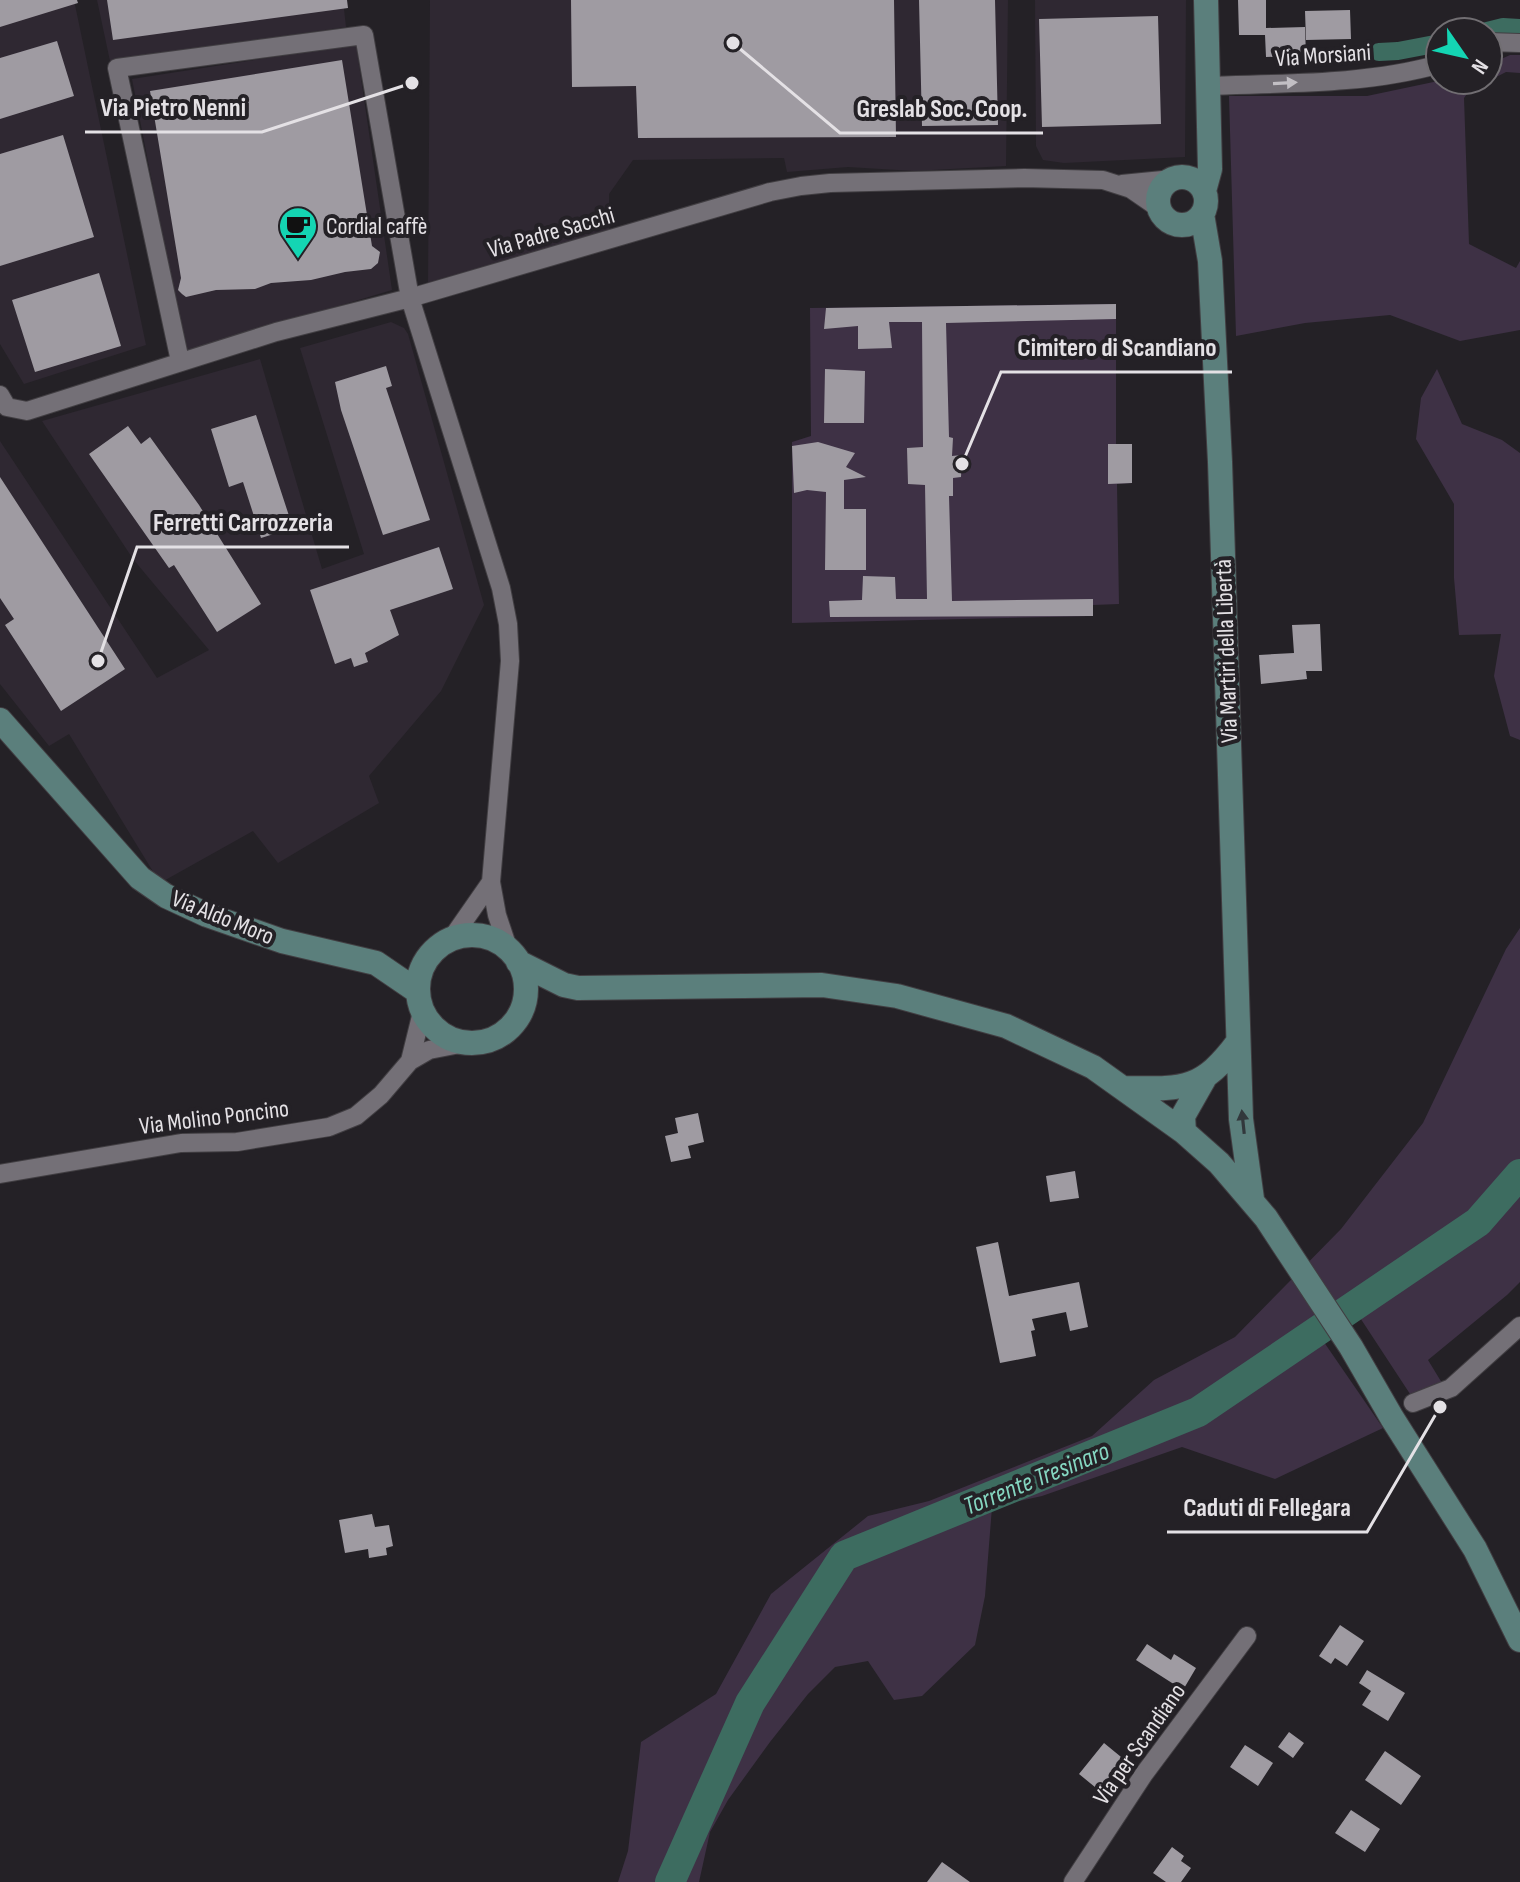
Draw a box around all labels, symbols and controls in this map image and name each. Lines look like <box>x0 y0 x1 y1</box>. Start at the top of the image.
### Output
north arrow <box>1424 16 1504 96</box>
street label: Via Morsiani <box>1274 38 1372 73</box>
text: N <box>1465 54 1494 79</box>
one-way arrow <box>1273 76 1298 89</box>
callout: Via Pietro Nenni <box>85 82 262 132</box>
callout: Greslab Soc. Coop. <box>840 83 1043 133</box>
text: Via Pietro Nenni <box>100 93 246 124</box>
text: Greslab Soc. Coop. <box>857 94 1028 125</box>
street label: Via Padre Sacchi <box>484 201 618 264</box>
cafe icon: Cordial caffè <box>277 205 319 260</box>
place label: Cordial caffè <box>326 212 427 241</box>
callout: Cimitero di Scandiano <box>1001 322 1232 372</box>
text: Cimitero di Scandiano <box>1017 333 1217 364</box>
callout: Ferretti Carrozzeria <box>137 497 349 547</box>
text: Ferretti Carrozzeria <box>153 508 333 539</box>
street label: Via Martiri della Libertà <box>1209 558 1244 744</box>
street label: Via Aldo Moro <box>167 884 278 951</box>
street label: Via Molino Poncino <box>138 1094 291 1141</box>
one-way arrow <box>1236 1109 1249 1134</box>
water label: Torrente Tresinaro <box>959 1436 1114 1523</box>
callout: Caduti di Fellegara <box>1167 1482 1367 1532</box>
text: Caduti di Fellegara <box>1183 1493 1351 1524</box>
street label: Via per Scandiano <box>1087 1678 1192 1811</box>

